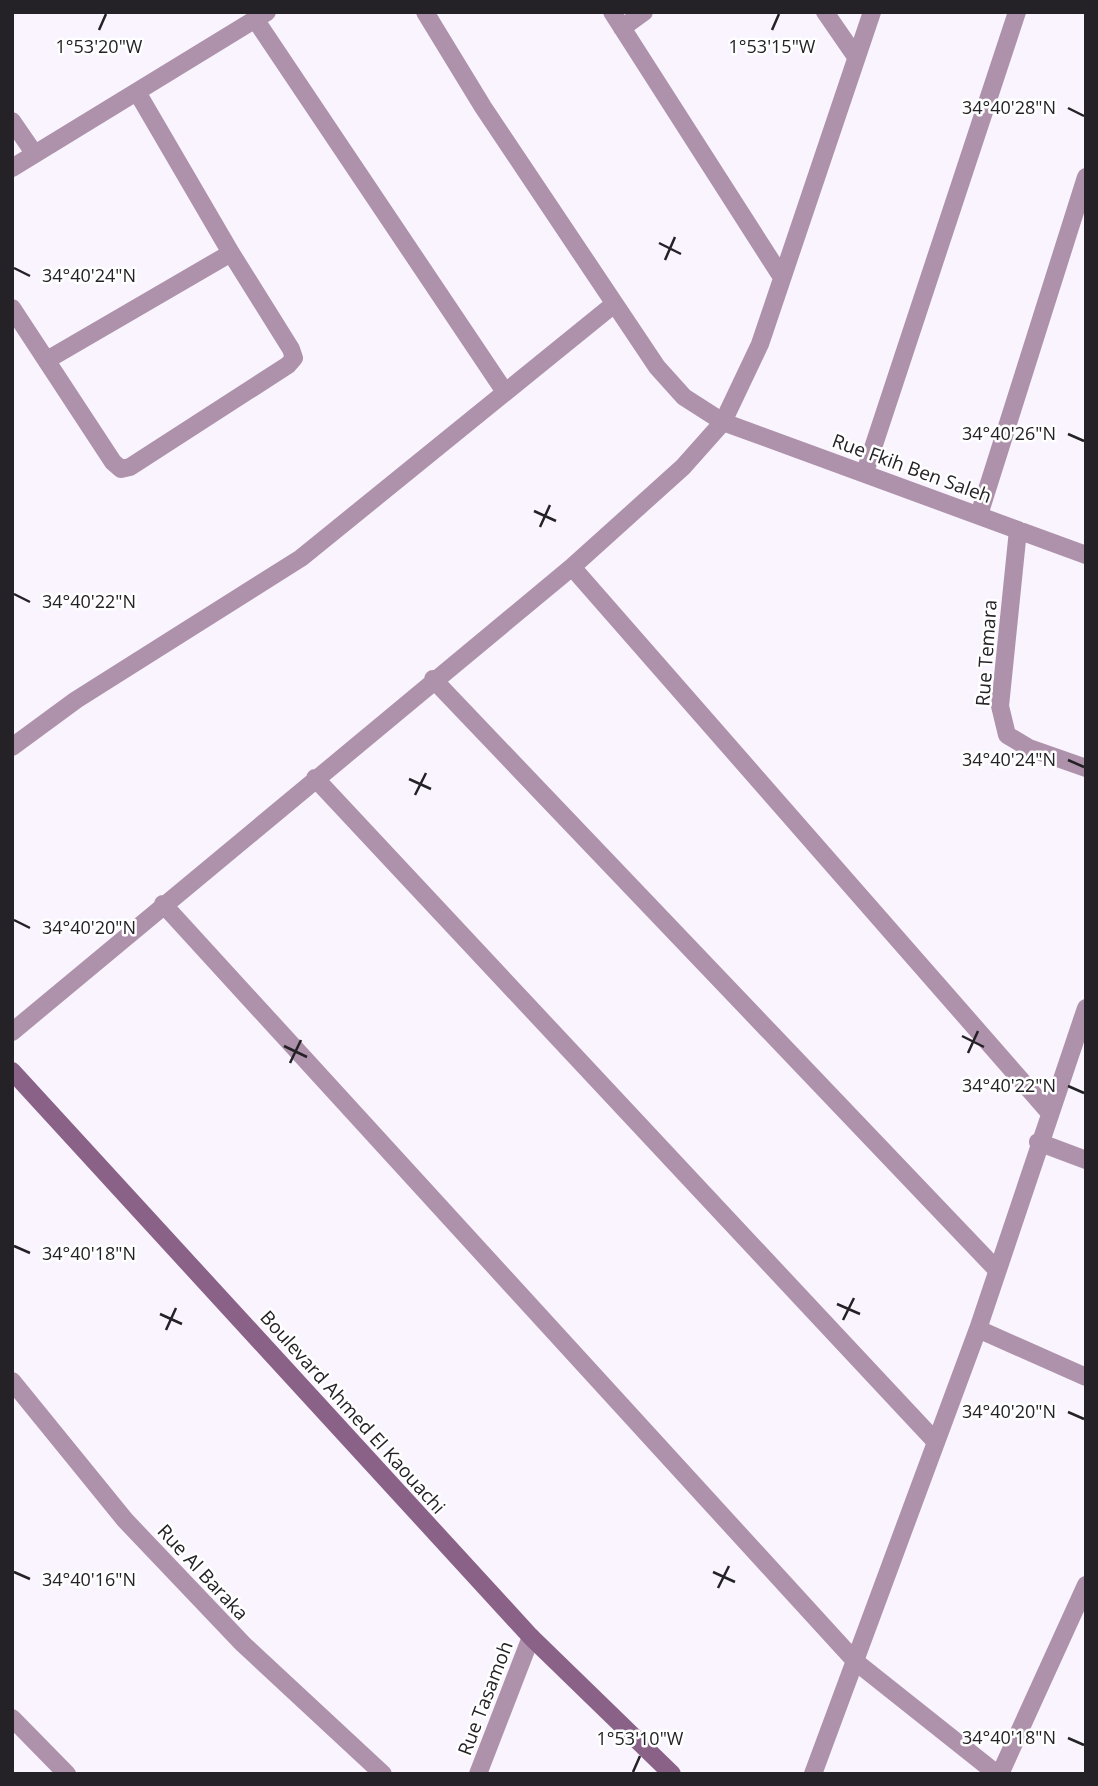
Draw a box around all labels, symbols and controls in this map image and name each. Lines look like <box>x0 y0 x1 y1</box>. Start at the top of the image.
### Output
text: 1°53'20"W <box>56 34 143 58</box>
text: 1°53'15"W <box>729 34 816 58</box>
text: 34°40'28"N <box>962 95 1056 119</box>
text: 34°40'24"N <box>42 263 136 287</box>
text: 34°40'26"N <box>962 421 1056 445</box>
street label: Rue Fkih Ben Saleh <box>829 427 995 509</box>
text: 34°40'22"N <box>42 589 136 613</box>
street label: Rue Temara <box>969 599 1003 707</box>
text: 34°40'24"N <box>962 747 1056 771</box>
text: 34°40'20"N <box>42 915 136 939</box>
text: 34°40'22"N <box>962 1073 1056 1097</box>
text: 34°40'18"N <box>42 1241 136 1265</box>
street label: Boulevard Ahmed El Kaouachi <box>255 1305 451 1519</box>
text: 34°40'20"N <box>962 1399 1056 1423</box>
street label: Rue Al Baraka <box>152 1518 254 1626</box>
text: 34°40'16"N <box>42 1567 136 1591</box>
street label: Rue Tasamoh <box>451 1637 519 1759</box>
text: 34°40'18"N <box>962 1725 1056 1749</box>
text: 1°53'10"W <box>597 1726 684 1750</box>

